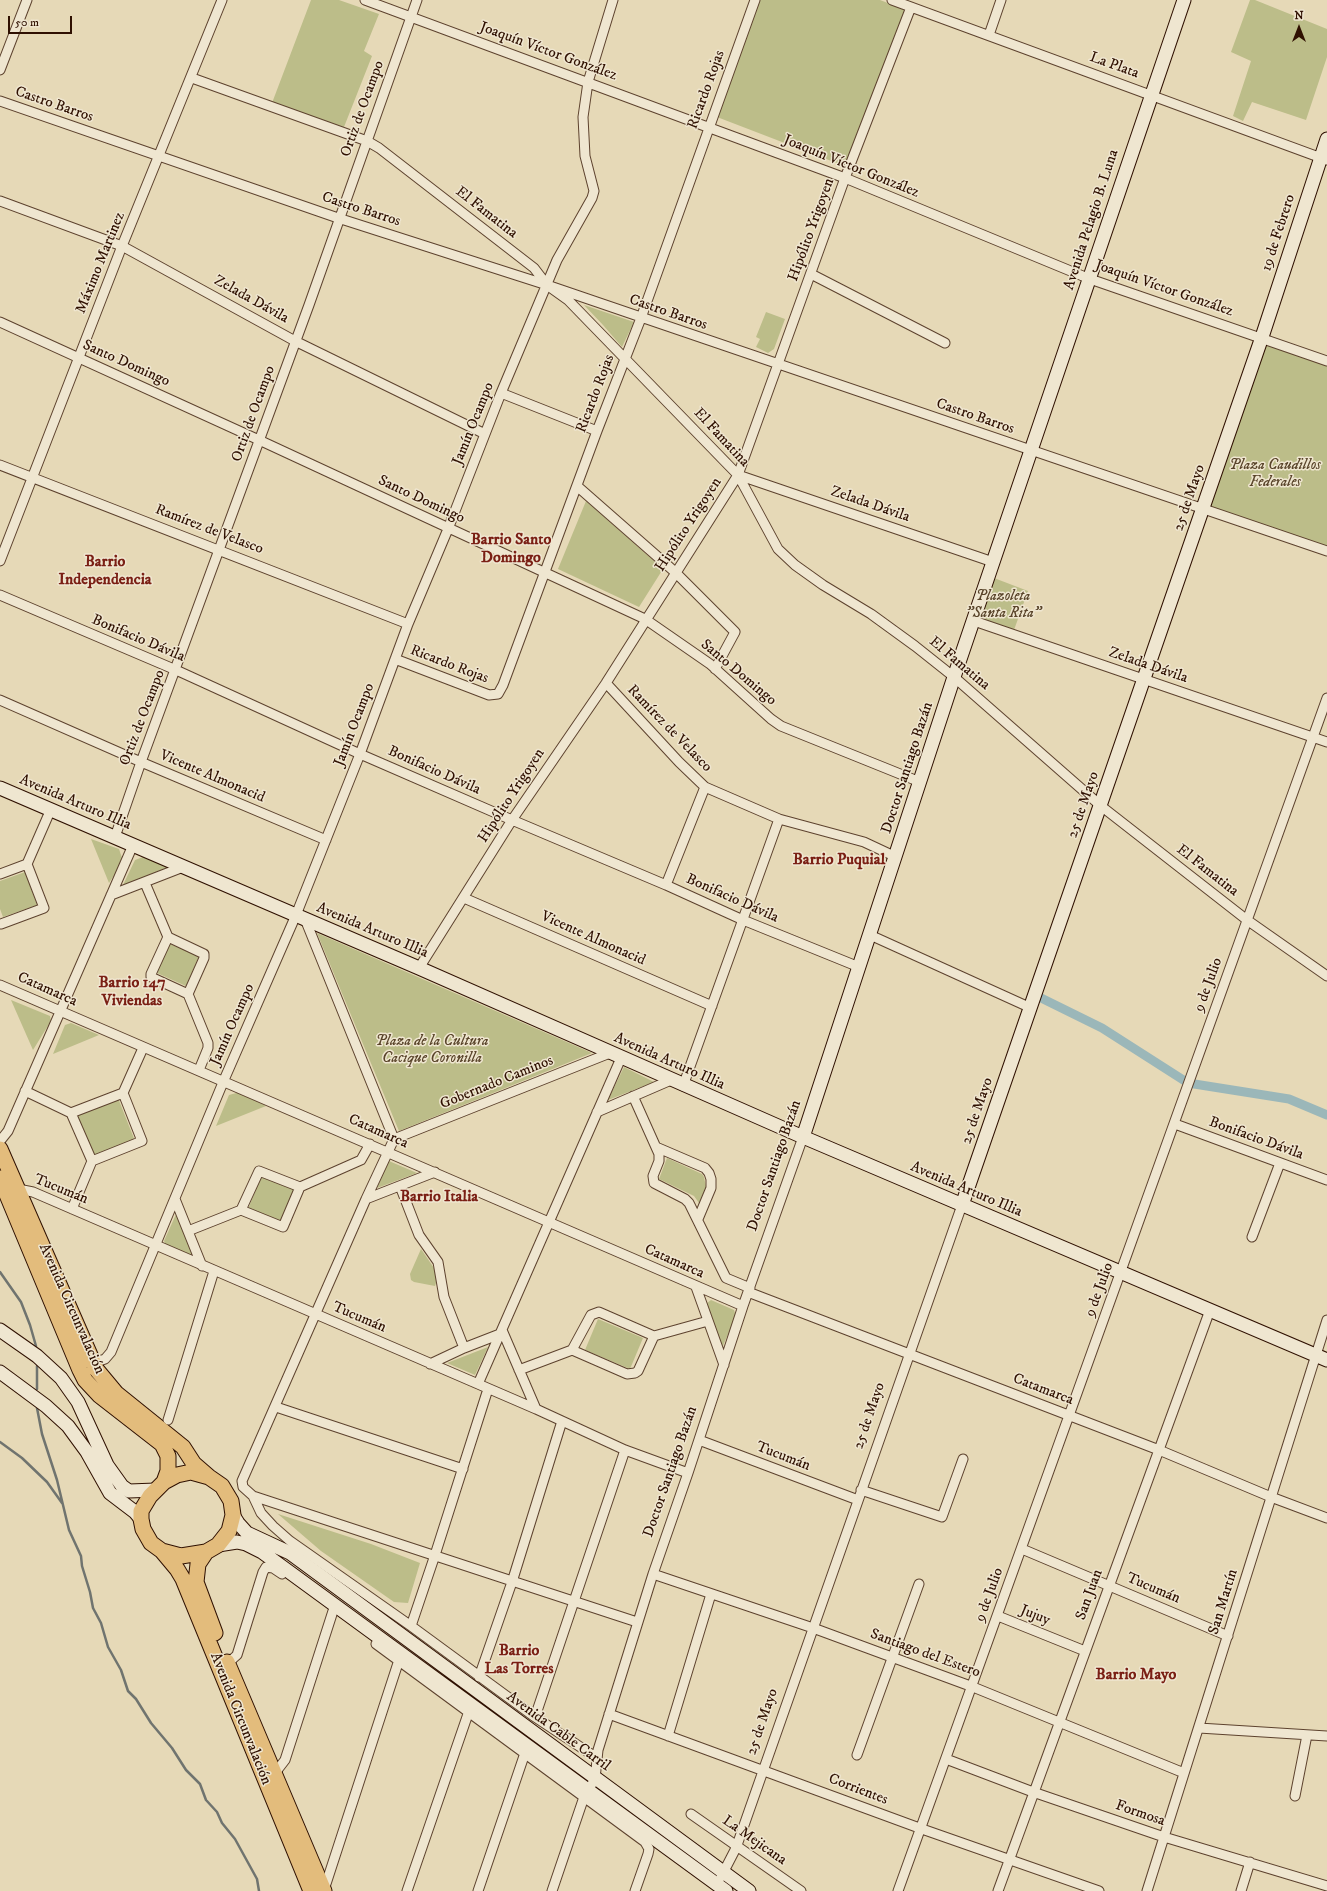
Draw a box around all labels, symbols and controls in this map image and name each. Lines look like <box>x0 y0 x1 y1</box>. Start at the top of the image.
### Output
scale bar <box>10 8 74 34</box>
north arrow <box>1279 8 1319 48</box>
text: N <box>1294 9 1304 23</box>
text: 50 m <box>15 15 39 30</box>
street label: Joaquín Víctor González <box>477 19 619 85</box>
street label: Ricardo Rojas <box>684 48 730 132</box>
street label: La Plata <box>1087 49 1141 83</box>
street label: Ortiz de Ocampo <box>337 58 389 160</box>
street label: Castro Barros <box>13 83 95 127</box>
street label: Joaquín Víctor González <box>780 132 922 202</box>
street label: Avenida Pelagio B. Luna <box>1061 148 1123 292</box>
street label: Hipólito Yrigoyen <box>785 176 839 284</box>
street label: El Famatina <box>451 183 521 243</box>
street label: Castro Barros <box>319 189 403 231</box>
street label: 19 de Febrero <box>1258 192 1300 274</box>
street label: Máximo Martinez <box>72 210 130 316</box>
street label: Joaquín Víctor González <box>1093 257 1235 321</box>
street label: Zelada Dávila <box>210 272 292 328</box>
street label: Castro Barros <box>627 291 709 335</box>
street label: Santo Domingo <box>80 337 172 391</box>
street label: Ricardo Rojas <box>573 352 619 436</box>
street label: Ortiz de Ocampo <box>228 363 280 465</box>
street label: Jamín Ocampo <box>449 380 499 468</box>
street label: Castro Barros <box>934 395 1016 439</box>
street label: El Famatina <box>689 405 753 471</box>
park label: Plaza Caudillos Federales <box>1229 457 1321 492</box>
street label: 25 de Mayo <box>1170 462 1210 534</box>
street label: Santo Domingo <box>375 472 467 528</box>
street label: Hipólito Yrigoyen <box>652 475 726 575</box>
street label: Zelada Dávila <box>828 483 912 527</box>
street label: Ramírez de Velasco <box>152 501 266 559</box>
district label: Barrio Santo Domingo <box>471 531 551 569</box>
district label: Barrio Independencia <box>58 553 152 591</box>
park label: Plazoleta "Santa Rita" <box>965 588 1041 623</box>
street label: Bonifacio Dávila <box>89 611 187 667</box>
street label: El Famatina <box>925 633 993 695</box>
street label: Santo Domingo <box>696 636 780 710</box>
street label: Ricardo Rojas <box>407 642 491 688</box>
street label: Zelada Dávila <box>1106 644 1190 688</box>
street label: Ortiz de Ocampo <box>116 668 170 768</box>
street label: Jamín Ocampo <box>331 681 379 769</box>
street label: Ramírez de Velasco <box>623 682 715 776</box>
street label: Doctor Santiago Bazán <box>878 700 938 836</box>
street label: Bonifacio Dávila <box>385 743 483 799</box>
street label: Hipólito Yrigoyen <box>475 746 549 846</box>
street label: Vicente Almonacid <box>157 747 267 807</box>
street label: 25 de Mayo <box>1064 769 1104 841</box>
street label: Avenida Arturo Illia <box>16 771 134 835</box>
street label: El Famatina <box>1172 841 1242 901</box>
district label: Barrio Puquial <box>793 851 885 871</box>
street label: Bonifacio Dávila <box>683 871 781 927</box>
street label: Avenida Arturo Illia <box>313 899 431 963</box>
street label: Vicente Almonacid <box>538 908 648 970</box>
street label: 9 de Julio <box>1191 956 1227 1014</box>
street label: Catamarca <box>14 969 80 1011</box>
district label: Barrio 147 Viviendas <box>98 974 166 1012</box>
street label: Jamín Ocampo <box>207 981 259 1069</box>
street label: Avenida Arturo Illia <box>611 1029 727 1095</box>
park label: Plaza de la Cultura Cacique Coronilla <box>375 1033 489 1068</box>
street label: Gobernado Caminos <box>438 1052 556 1114</box>
street label: 25 de Mayo <box>958 1075 998 1147</box>
street label: Doctor Santiago Bazán <box>744 1098 806 1234</box>
street label: Catamarca <box>345 1111 411 1153</box>
street label: Bonifacio Dávila <box>1206 1114 1306 1164</box>
street label: Avenida Arturo Illia <box>907 1158 1025 1222</box>
street label: Tucumán <box>31 1171 91 1209</box>
district label: Barrio Italia <box>400 1188 478 1208</box>
street label: Avenida Circunvalación <box>34 1241 108 1377</box>
street label: Catamarca <box>641 1241 707 1283</box>
street label: 9 de Julio <box>1082 1261 1118 1319</box>
street label: Tucumán <box>329 1299 389 1337</box>
street label: Catamarca <box>1010 1370 1076 1410</box>
street label: 25 de Mayo <box>850 1380 890 1452</box>
street label: Doctor Santiago Bazán <box>640 1404 702 1540</box>
street label: Tucumán <box>753 1438 813 1476</box>
street label: 9 de Julio <box>972 1566 1008 1624</box>
street label: San Juan <box>1073 1567 1107 1623</box>
street label: San Martín <box>1206 1567 1242 1637</box>
street label: Tucumán <box>1123 1570 1183 1608</box>
street label: Jujuy <box>1017 1602 1053 1630</box>
street label: Santiago del Estero <box>868 1626 982 1682</box>
district label: Barrio Las Torres <box>484 1642 554 1680</box>
street label: Avenida Circunvalación <box>205 1650 275 1788</box>
district label: Barrio Mayo <box>1096 1666 1176 1686</box>
street label: 25 de Mayo <box>743 1686 783 1758</box>
street label: Avenida Cable Carril <box>503 1688 613 1776</box>
street label: Corrientes <box>826 1770 890 1810</box>
street label: Formosa <box>1113 1797 1167 1831</box>
street label: La Mejicana <box>718 1812 790 1870</box>

